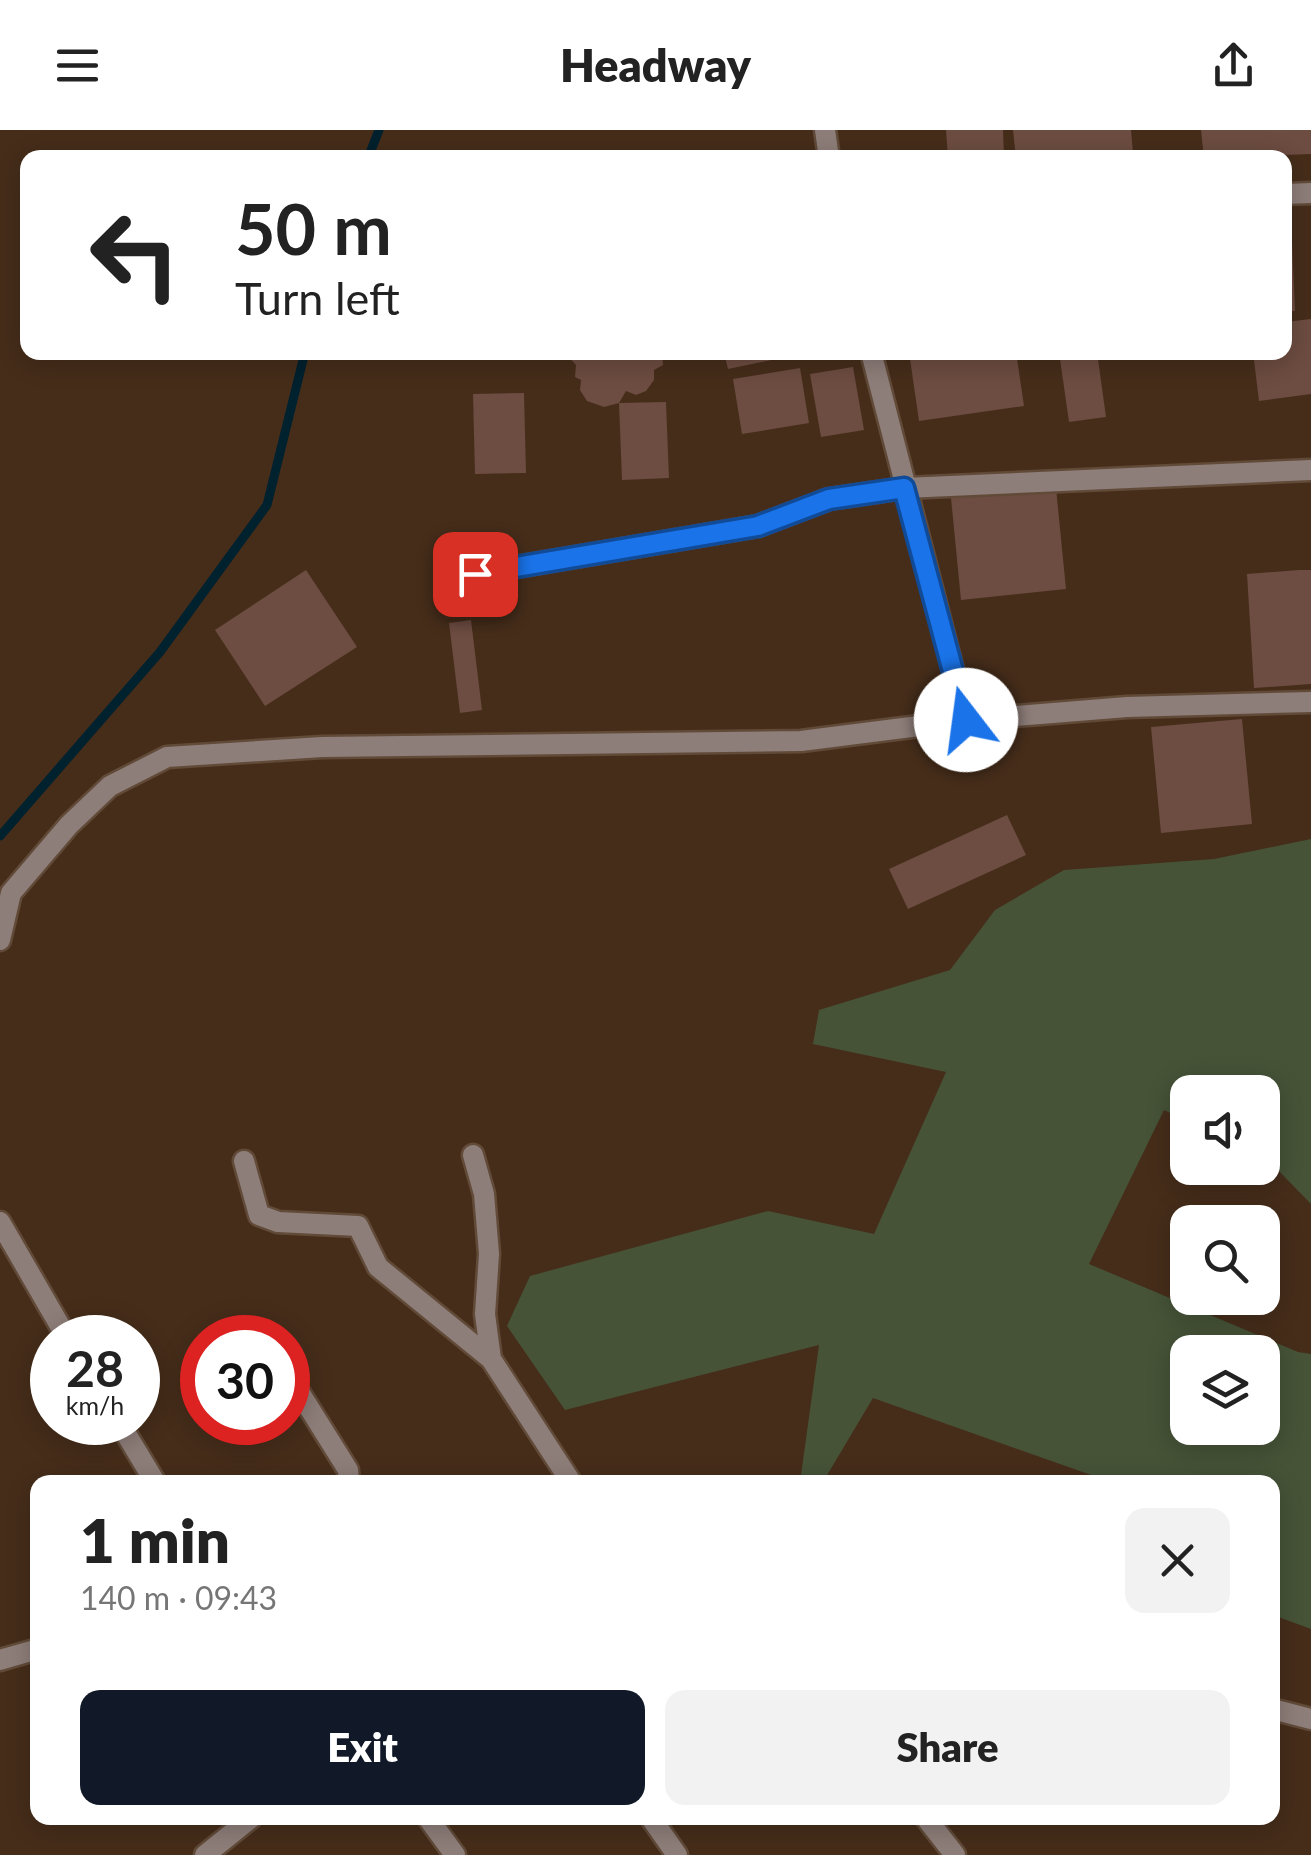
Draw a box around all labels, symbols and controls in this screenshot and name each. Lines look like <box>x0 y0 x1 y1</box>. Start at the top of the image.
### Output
icon: menu <box>50 38 105 93</box>
text: Headway <box>560 38 751 92</box>
icon: share <box>1206 38 1261 93</box>
text: 50 m <box>235 186 392 270</box>
icon: left <box>70 190 200 320</box>
text: Turn left <box>235 271 400 325</box>
pin <box>433 532 518 617</box>
icon: arrive <box>448 547 503 602</box>
position arrow <box>914 668 1018 772</box>
map controls <box>1170 1075 1280 1445</box>
button: sound <box>1170 1075 1280 1185</box>
button: search <box>1170 1205 1280 1315</box>
speed limit sign: 30 <box>180 1315 310 1445</box>
button: layers <box>1170 1335 1280 1445</box>
text: 28 <box>66 1338 124 1398</box>
text: km/h <box>66 1390 124 1420</box>
text: 1 min <box>80 1504 230 1576</box>
button: close <box>1125 1508 1230 1613</box>
text: 140 m · 09:43 <box>80 1578 277 1617</box>
button: Exit <box>80 1690 645 1805</box>
button: Share <box>665 1690 1230 1805</box>

